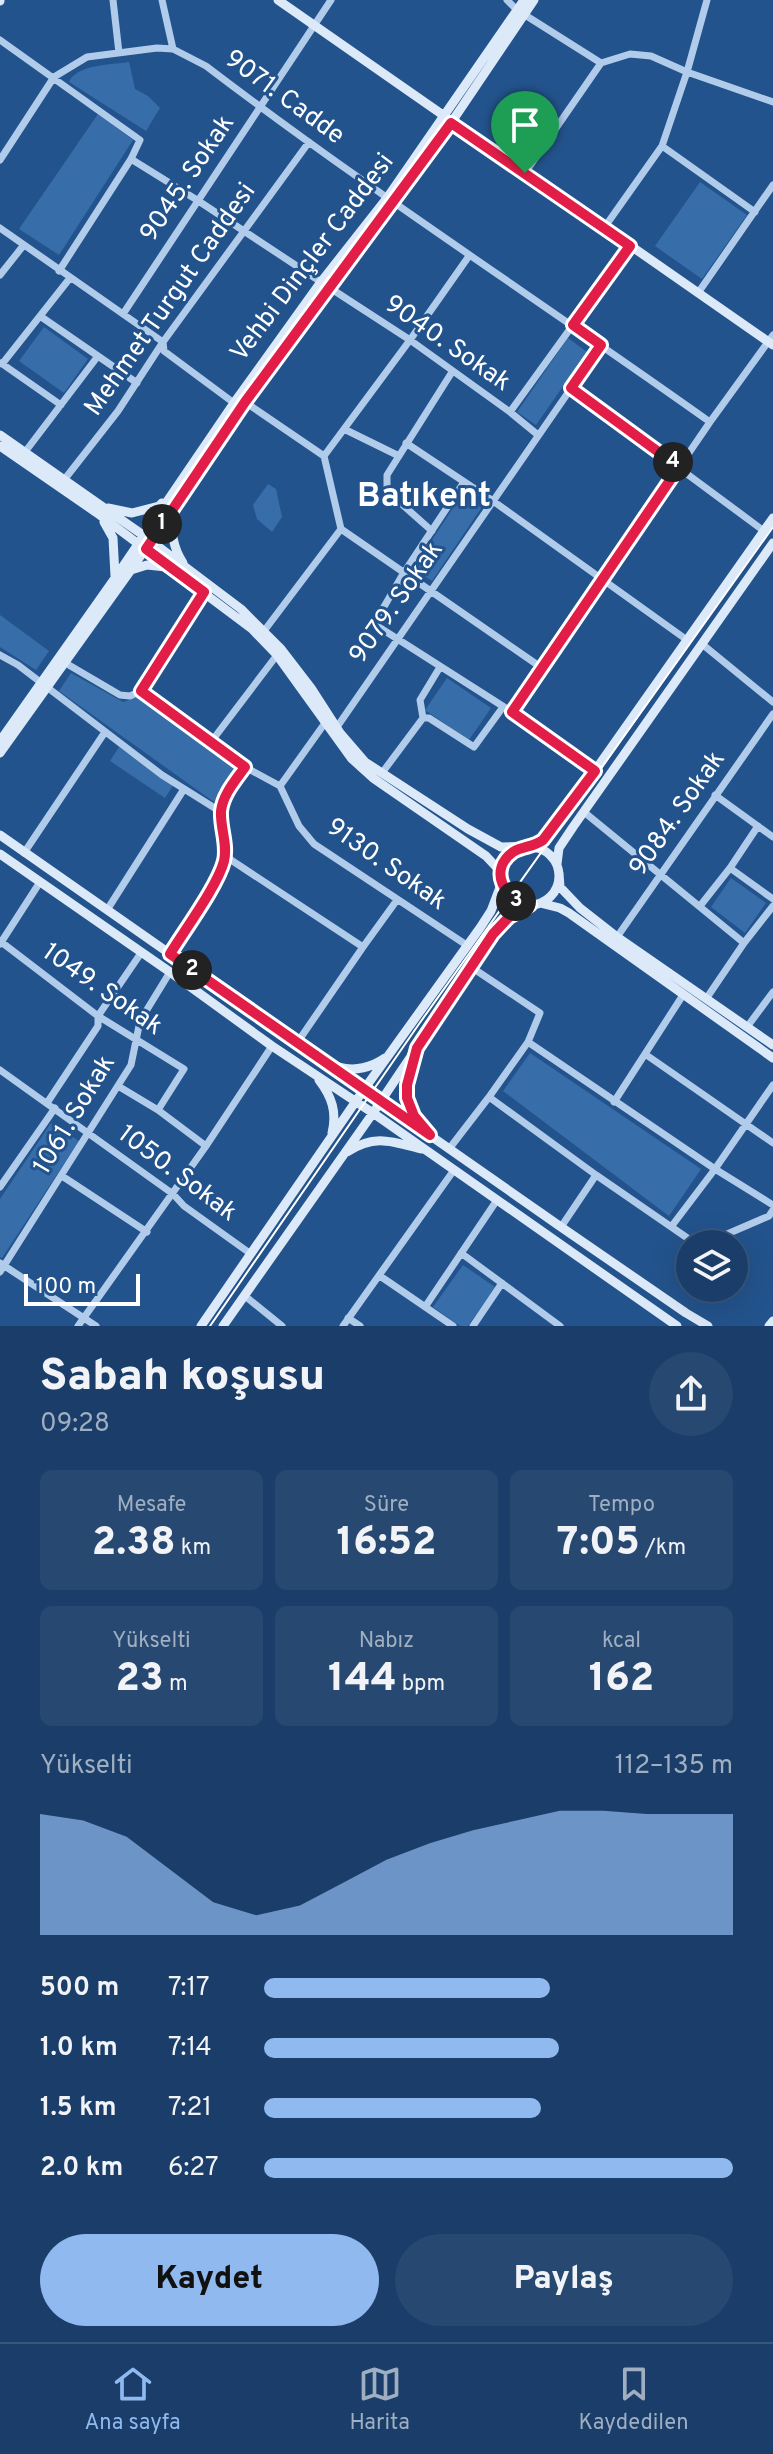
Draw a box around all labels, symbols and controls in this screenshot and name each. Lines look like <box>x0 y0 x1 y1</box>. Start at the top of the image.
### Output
street label: 9071. Cadde <box>217 43 351 153</box>
pin <box>491 91 559 173</box>
icon: arrive <box>503 103 547 147</box>
street label: 9045. Sokak <box>133 109 243 249</box>
street label: Vehbi Dinçler Caddesi <box>224 147 402 369</box>
street label: Mehmet Turgut Caddesi <box>78 177 264 423</box>
street label: 9040. Sokak <box>377 288 517 400</box>
pin: 4 <box>653 442 693 482</box>
text: 4 <box>666 448 680 475</box>
district label: Batıkent <box>357 476 491 519</box>
pin: 1 <box>142 504 182 544</box>
text: 1 <box>158 510 166 537</box>
street label: 9079. Sokak <box>343 535 451 671</box>
street label: 9084. Sokak <box>623 745 733 883</box>
street label: 9130. Sokak <box>319 811 453 919</box>
pin: 3 <box>496 881 536 921</box>
text: 3 <box>509 887 523 914</box>
street label: 1049. Sokak <box>35 936 169 1044</box>
pin: 2 <box>172 950 212 990</box>
text: 2 <box>185 956 199 983</box>
street label: 1061. Sokak <box>26 1049 124 1181</box>
street label: 1050. Sokak <box>111 1118 243 1230</box>
map controls <box>676 1230 748 1302</box>
button: layers <box>676 1230 748 1302</box>
scale bar <box>24 1270 140 1306</box>
text: 100 m <box>36 1274 96 1301</box>
text: Sabah koşusu <box>40 1350 325 1406</box>
button: share <box>649 1352 733 1436</box>
text: 09:28 <box>40 1408 110 1441</box>
text: Mesafe <box>117 1492 186 1519</box>
text: Süre <box>364 1492 409 1519</box>
text: Tempo <box>588 1492 655 1519</box>
text: 2.38 <box>92 1519 176 1569</box>
text: 16:52 <box>337 1519 436 1569</box>
text: 7:05 <box>557 1519 640 1569</box>
text: km <box>176 1535 211 1562</box>
text: /km <box>640 1535 686 1562</box>
text: Yükselti <box>112 1628 191 1655</box>
text: Nabız <box>359 1628 414 1655</box>
text: kcal <box>602 1628 641 1655</box>
text: 23 <box>115 1655 164 1705</box>
text: 144 <box>328 1655 397 1705</box>
text: 162 <box>589 1655 654 1705</box>
text: m <box>164 1671 188 1698</box>
text: bpm <box>397 1671 445 1698</box>
text: Yükselti <box>40 1750 133 1783</box>
text: 112–135 m <box>615 1750 733 1783</box>
text: 500 m <box>40 1972 119 2005</box>
text: 7:17 <box>168 1972 210 2005</box>
text: 1.0 km <box>40 2032 118 2065</box>
text: 7:14 <box>168 2032 212 2065</box>
text: 1.5 km <box>40 2092 117 2125</box>
text: 7:21 <box>168 2092 212 2125</box>
text: 2.0 km <box>40 2152 123 2185</box>
text: 6:27 <box>168 2152 219 2185</box>
button: Kaydet <box>40 2234 379 2326</box>
button: Paylaş <box>395 2234 733 2326</box>
tab: Ana sayfa <box>84 2362 181 2437</box>
tab: Harita <box>349 2362 410 2437</box>
tab: Kaydedilen <box>579 2362 689 2437</box>

